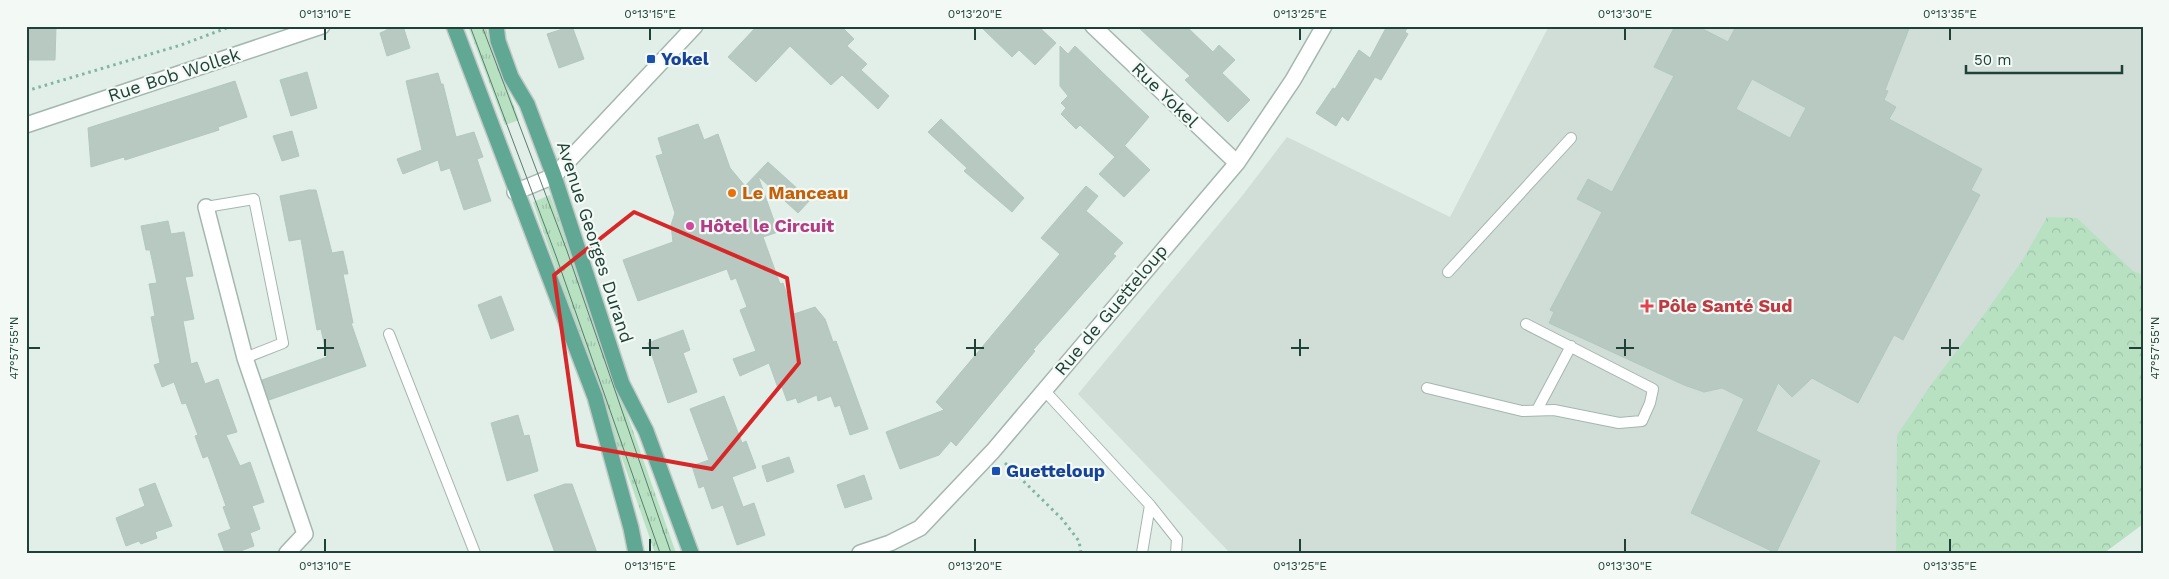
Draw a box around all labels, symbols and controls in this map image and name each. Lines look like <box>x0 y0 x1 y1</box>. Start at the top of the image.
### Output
text: 0°13'10"E <box>299 7 351 21</box>
text: 0°13'15"E <box>624 7 676 21</box>
text: 0°13'20"E <box>948 7 1003 21</box>
text: 0°13'25"E <box>1273 7 1327 21</box>
text: 0°13'30"E <box>1598 7 1653 21</box>
text: 0°13'35"E <box>1923 7 1977 21</box>
scale bar <box>1966 42 2123 74</box>
street label: Rue Bob Wollek <box>105 43 243 106</box>
place label: Yokel <box>661 48 709 69</box>
text: 50 m <box>1974 51 2011 69</box>
marker: Yokel <box>645 53 657 65</box>
street label: Rue Yokel <box>1128 58 1203 132</box>
street label: Avenue Georges Durand <box>553 139 638 345</box>
place label: Le Manceau <box>742 182 848 203</box>
marker: Le Manceau <box>726 187 738 199</box>
place label: Hôtel le Circuit <box>700 215 834 236</box>
marker: Hôtel le Circuit <box>684 220 696 232</box>
street label: Rue de Guetteloup <box>1050 240 1172 379</box>
place label: Pôle Santé Sud <box>1658 295 1793 316</box>
marker: Pôle Santé Sud <box>1640 299 1654 313</box>
text: 47°57'55"N <box>7 316 21 380</box>
text: 47°57'55"N <box>2148 316 2162 380</box>
place label: Guetteloup <box>1006 460 1105 481</box>
marker: Guetteloup <box>990 465 1002 477</box>
text: 0°13'10"E <box>299 559 351 573</box>
text: 0°13'15"E <box>624 559 676 573</box>
text: 0°13'20"E <box>948 559 1003 573</box>
text: 0°13'25"E <box>1273 559 1327 573</box>
text: 0°13'30"E <box>1598 559 1653 573</box>
text: 0°13'35"E <box>1923 559 1977 573</box>

